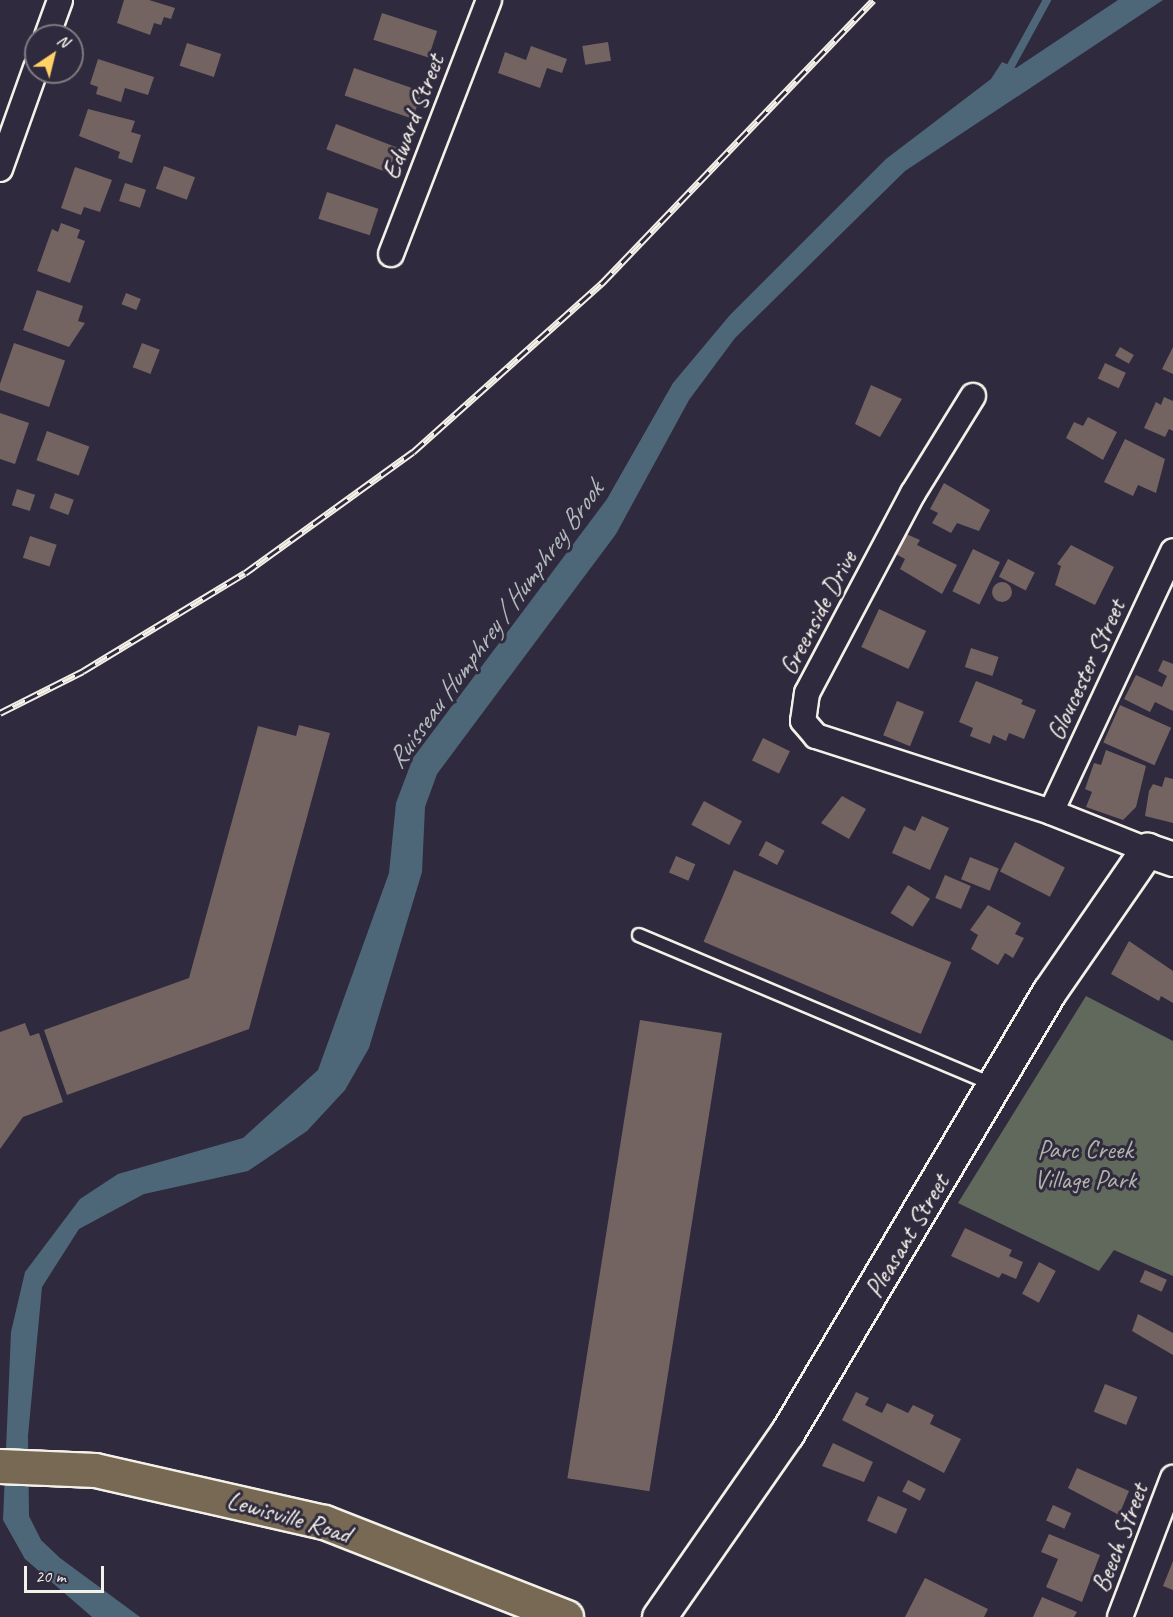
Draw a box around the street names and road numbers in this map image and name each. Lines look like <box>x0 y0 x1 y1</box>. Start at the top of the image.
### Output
street label: Edward Street <box>375 50 451 184</box>
street label: Greenside Drive <box>772 546 864 680</box>
street label: Gloucester Street <box>1040 595 1132 745</box>
street label: Pleasant Street <box>858 1169 956 1303</box>
street label: Beech Street <box>1085 1479 1155 1597</box>
street label: Lewisville Road <box>224 1484 354 1550</box>

